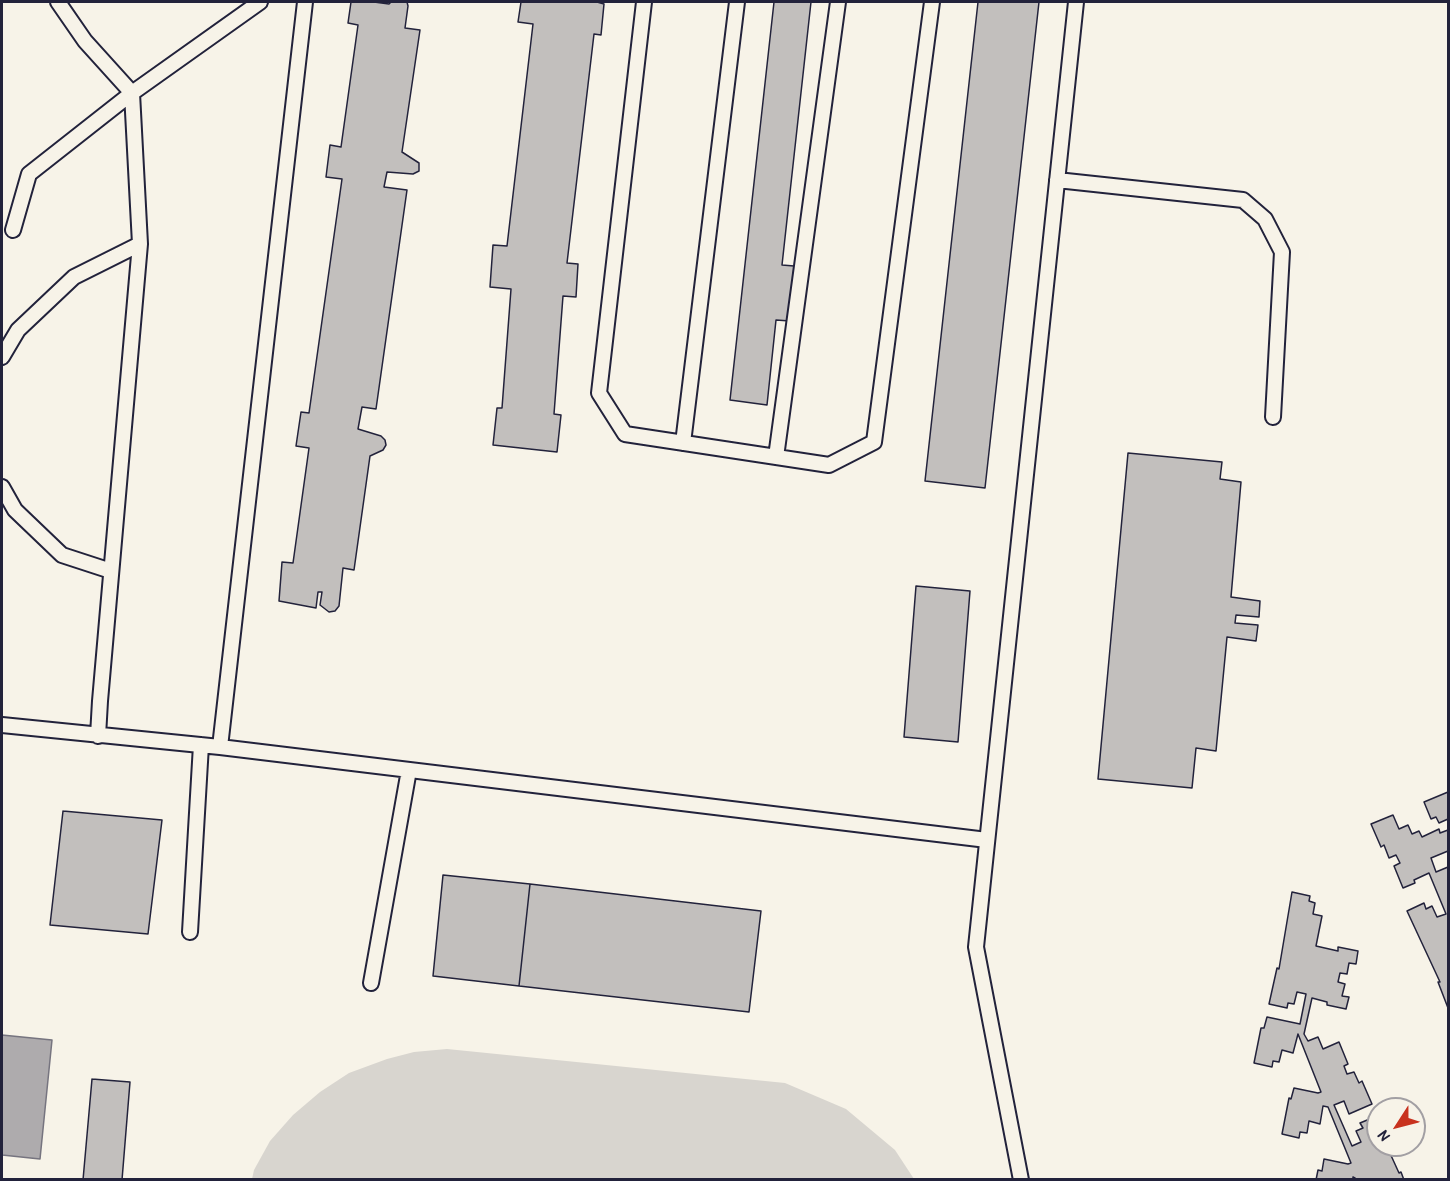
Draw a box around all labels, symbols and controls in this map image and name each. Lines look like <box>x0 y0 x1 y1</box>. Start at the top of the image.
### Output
north arrow <box>1366 1097 1426 1157</box>
text: N <box>1372 1127 1394 1146</box>

